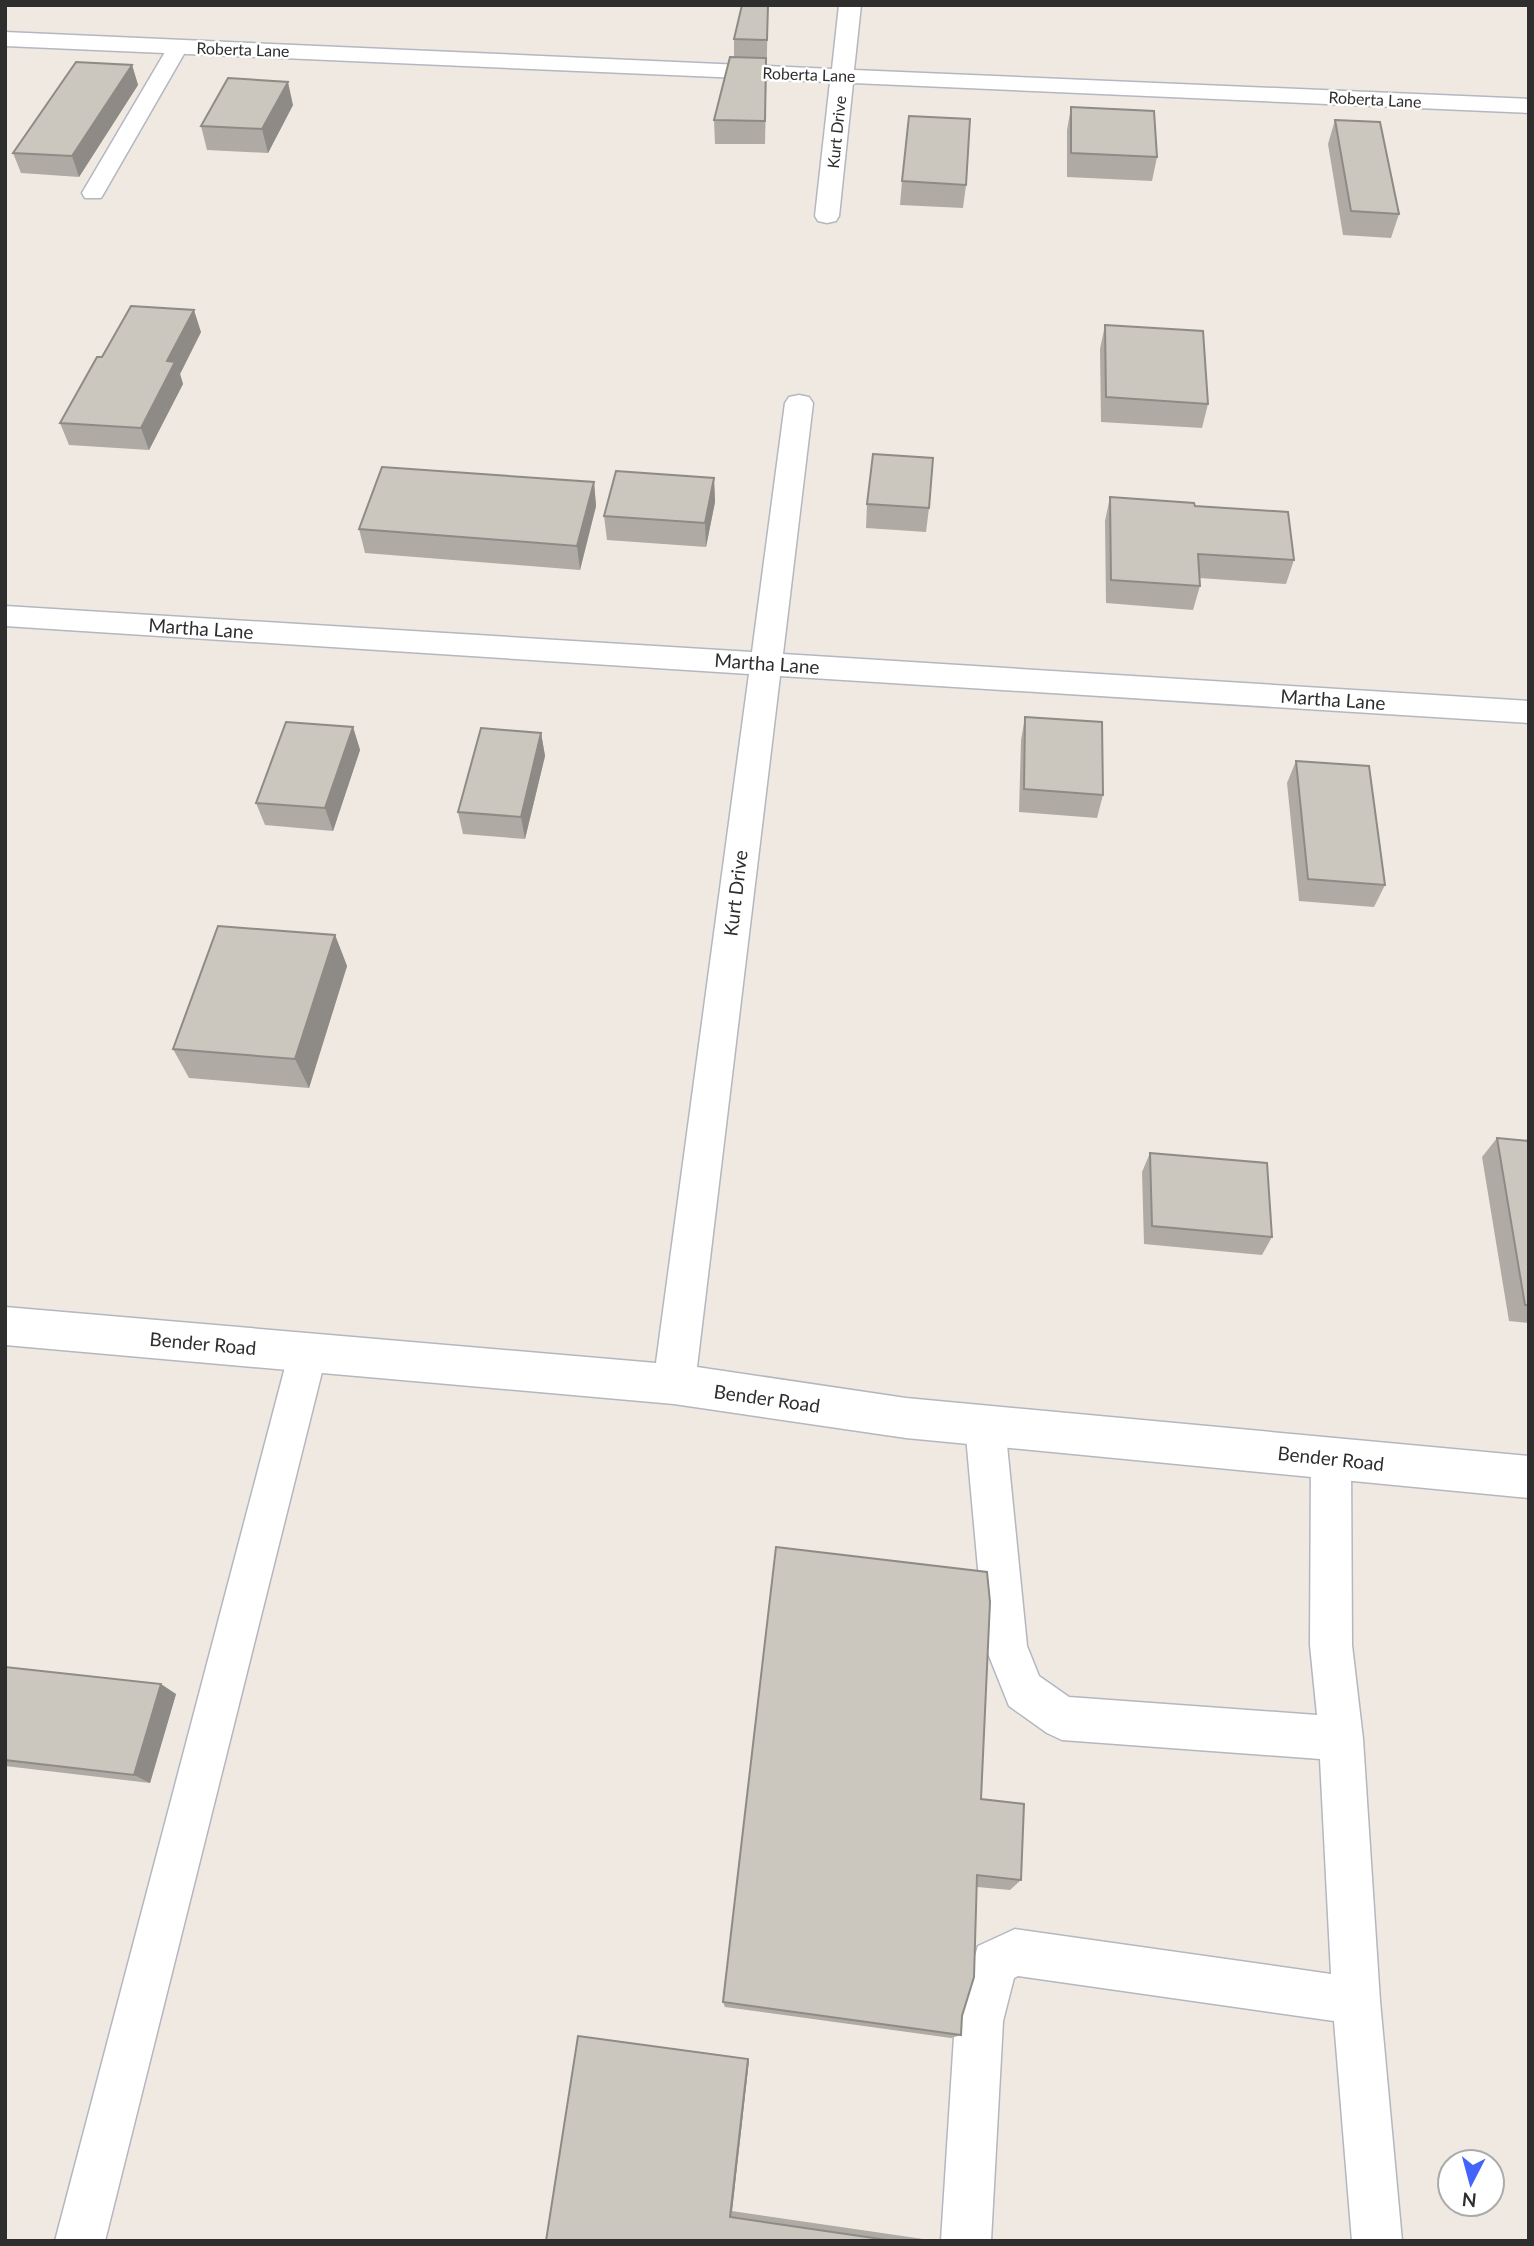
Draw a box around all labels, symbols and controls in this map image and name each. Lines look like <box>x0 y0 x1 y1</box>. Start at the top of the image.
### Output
street label: Roberta Lane <box>196 38 290 60</box>
street label: Roberta Lane <box>762 63 856 85</box>
street label: Roberta Lane <box>1328 87 1422 111</box>
street label: Kurt Drive <box>823 95 849 169</box>
street label: Martha Lane <box>148 613 254 643</box>
street label: Martha Lane <box>714 648 820 678</box>
street label: Martha Lane <box>1280 684 1386 714</box>
street label: Kurt Drive <box>718 849 752 937</box>
street label: Bender Road <box>149 1327 257 1359</box>
street label: Bender Road <box>712 1379 822 1417</box>
street label: Bender Road <box>1277 1441 1385 1475</box>
north arrow <box>1436 2148 1506 2218</box>
text: N <box>1461 2188 1478 2213</box>

